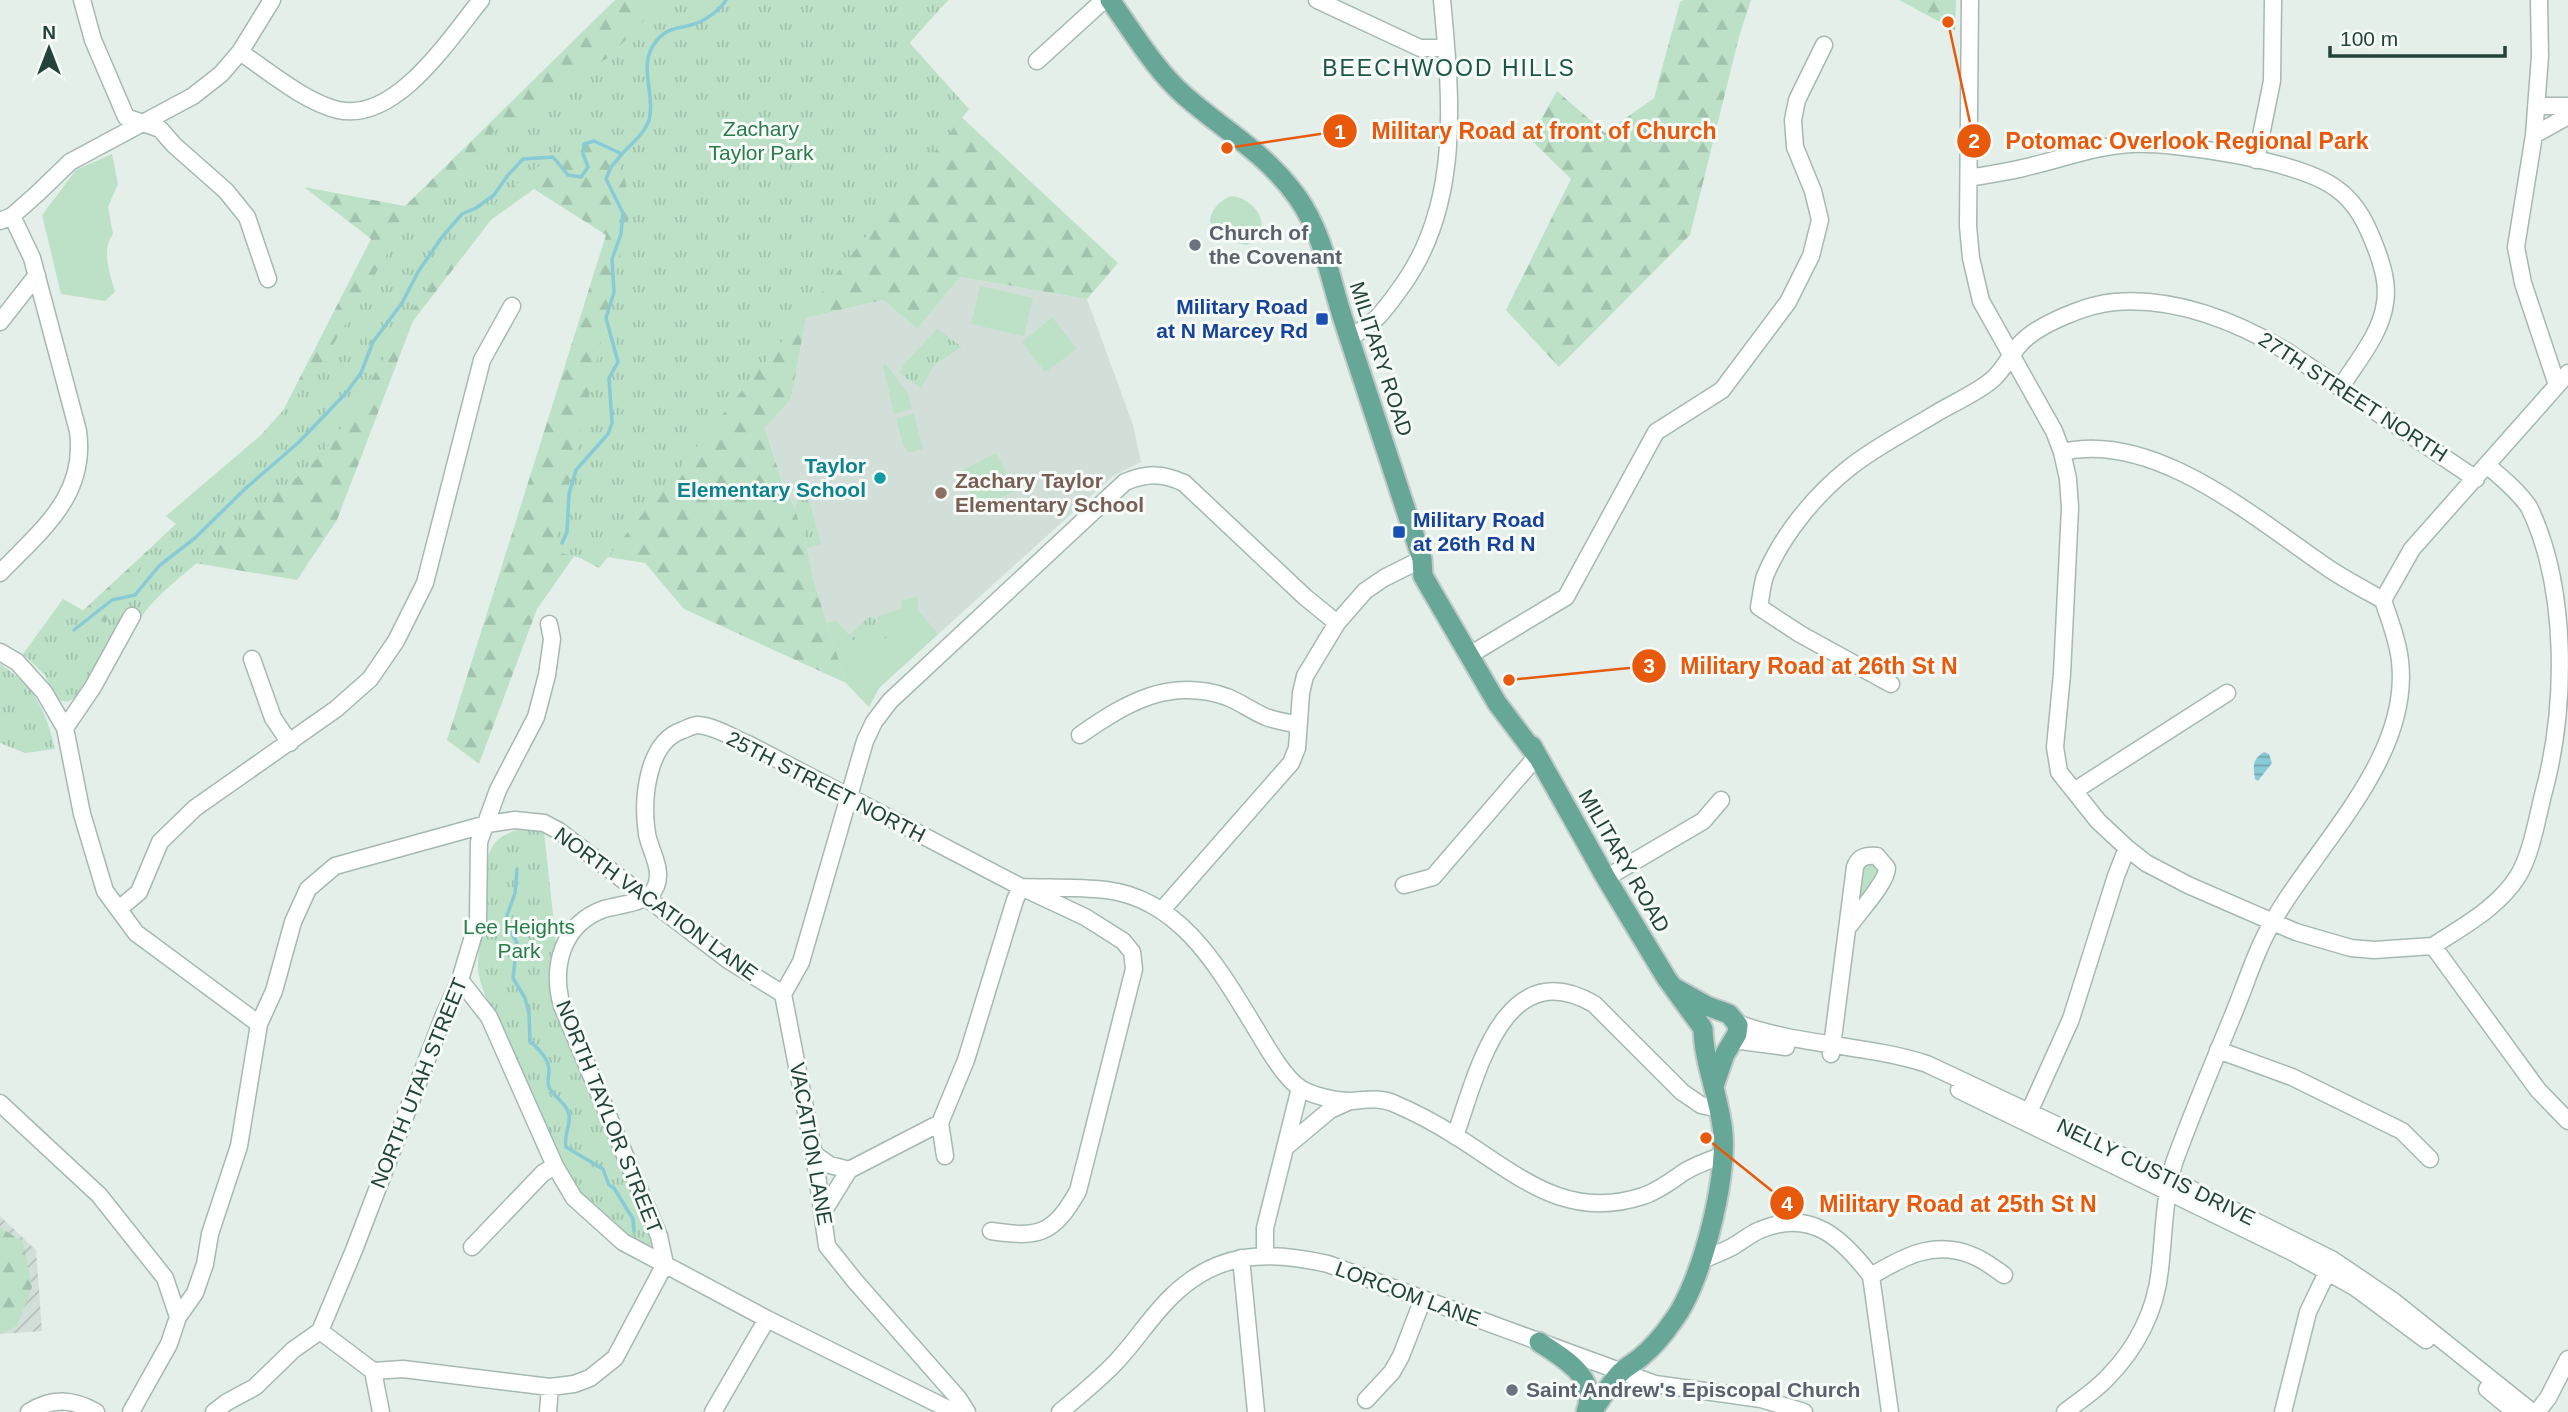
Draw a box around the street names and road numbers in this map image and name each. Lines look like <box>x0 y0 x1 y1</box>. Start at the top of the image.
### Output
street label: MILITARY ROAD <box>1346 279 1417 439</box>
street label: 27TH STREET NORTH <box>2255 327 2452 466</box>
street label: 25TH STREET NORTH <box>723 726 929 847</box>
street label: MILITARY ROAD <box>1574 785 1675 936</box>
street label: NORTH VACATION LANE <box>550 822 762 985</box>
street label: NORTH UTAH STREET <box>366 974 471 1191</box>
street label: NORTH TAYLOR STREET <box>552 997 667 1237</box>
street label: VACATION LANE <box>786 1061 837 1227</box>
street label: NELLY CUSTIS DRIVE <box>2053 1114 2259 1230</box>
street label: LORCOM LANE <box>1332 1257 1484 1330</box>

